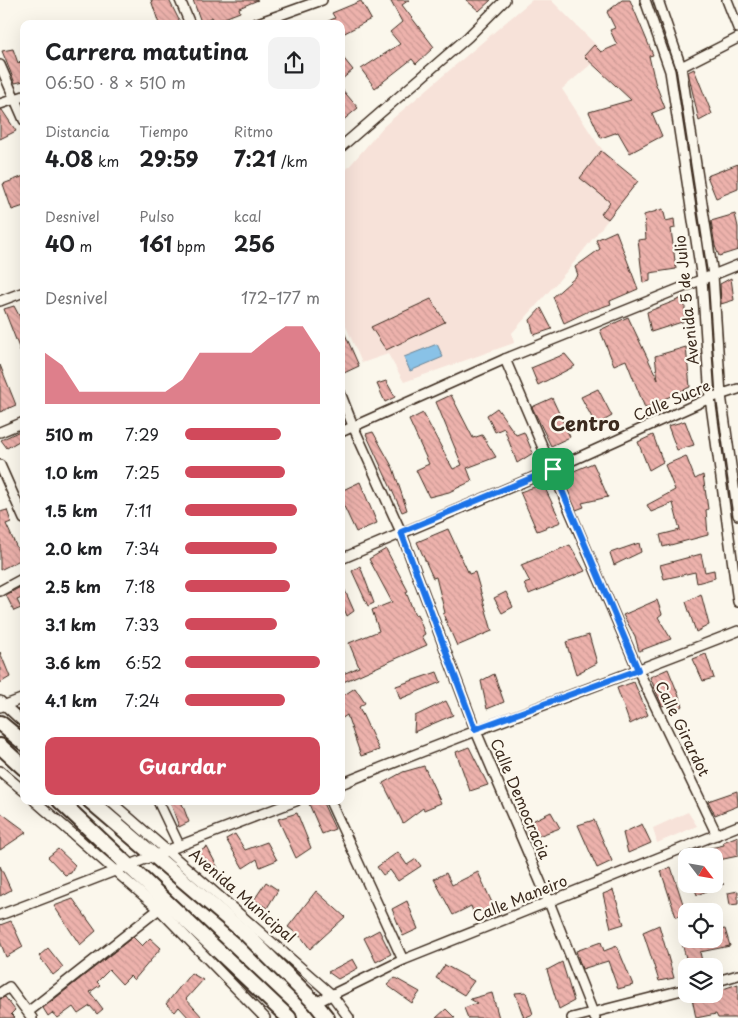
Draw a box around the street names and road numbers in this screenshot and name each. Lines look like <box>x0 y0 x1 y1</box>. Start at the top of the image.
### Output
street label: Avenida 5 de Julio <box>667 234 704 366</box>
street label: Calle Sucre <box>629 373 714 426</box>
street label: Calle Girardot <box>650 677 716 780</box>
street label: Calle Democracia <box>486 734 558 863</box>
street label: Avenida Municipal <box>185 842 301 948</box>
street label: Calle Maneiro <box>469 868 570 927</box>

